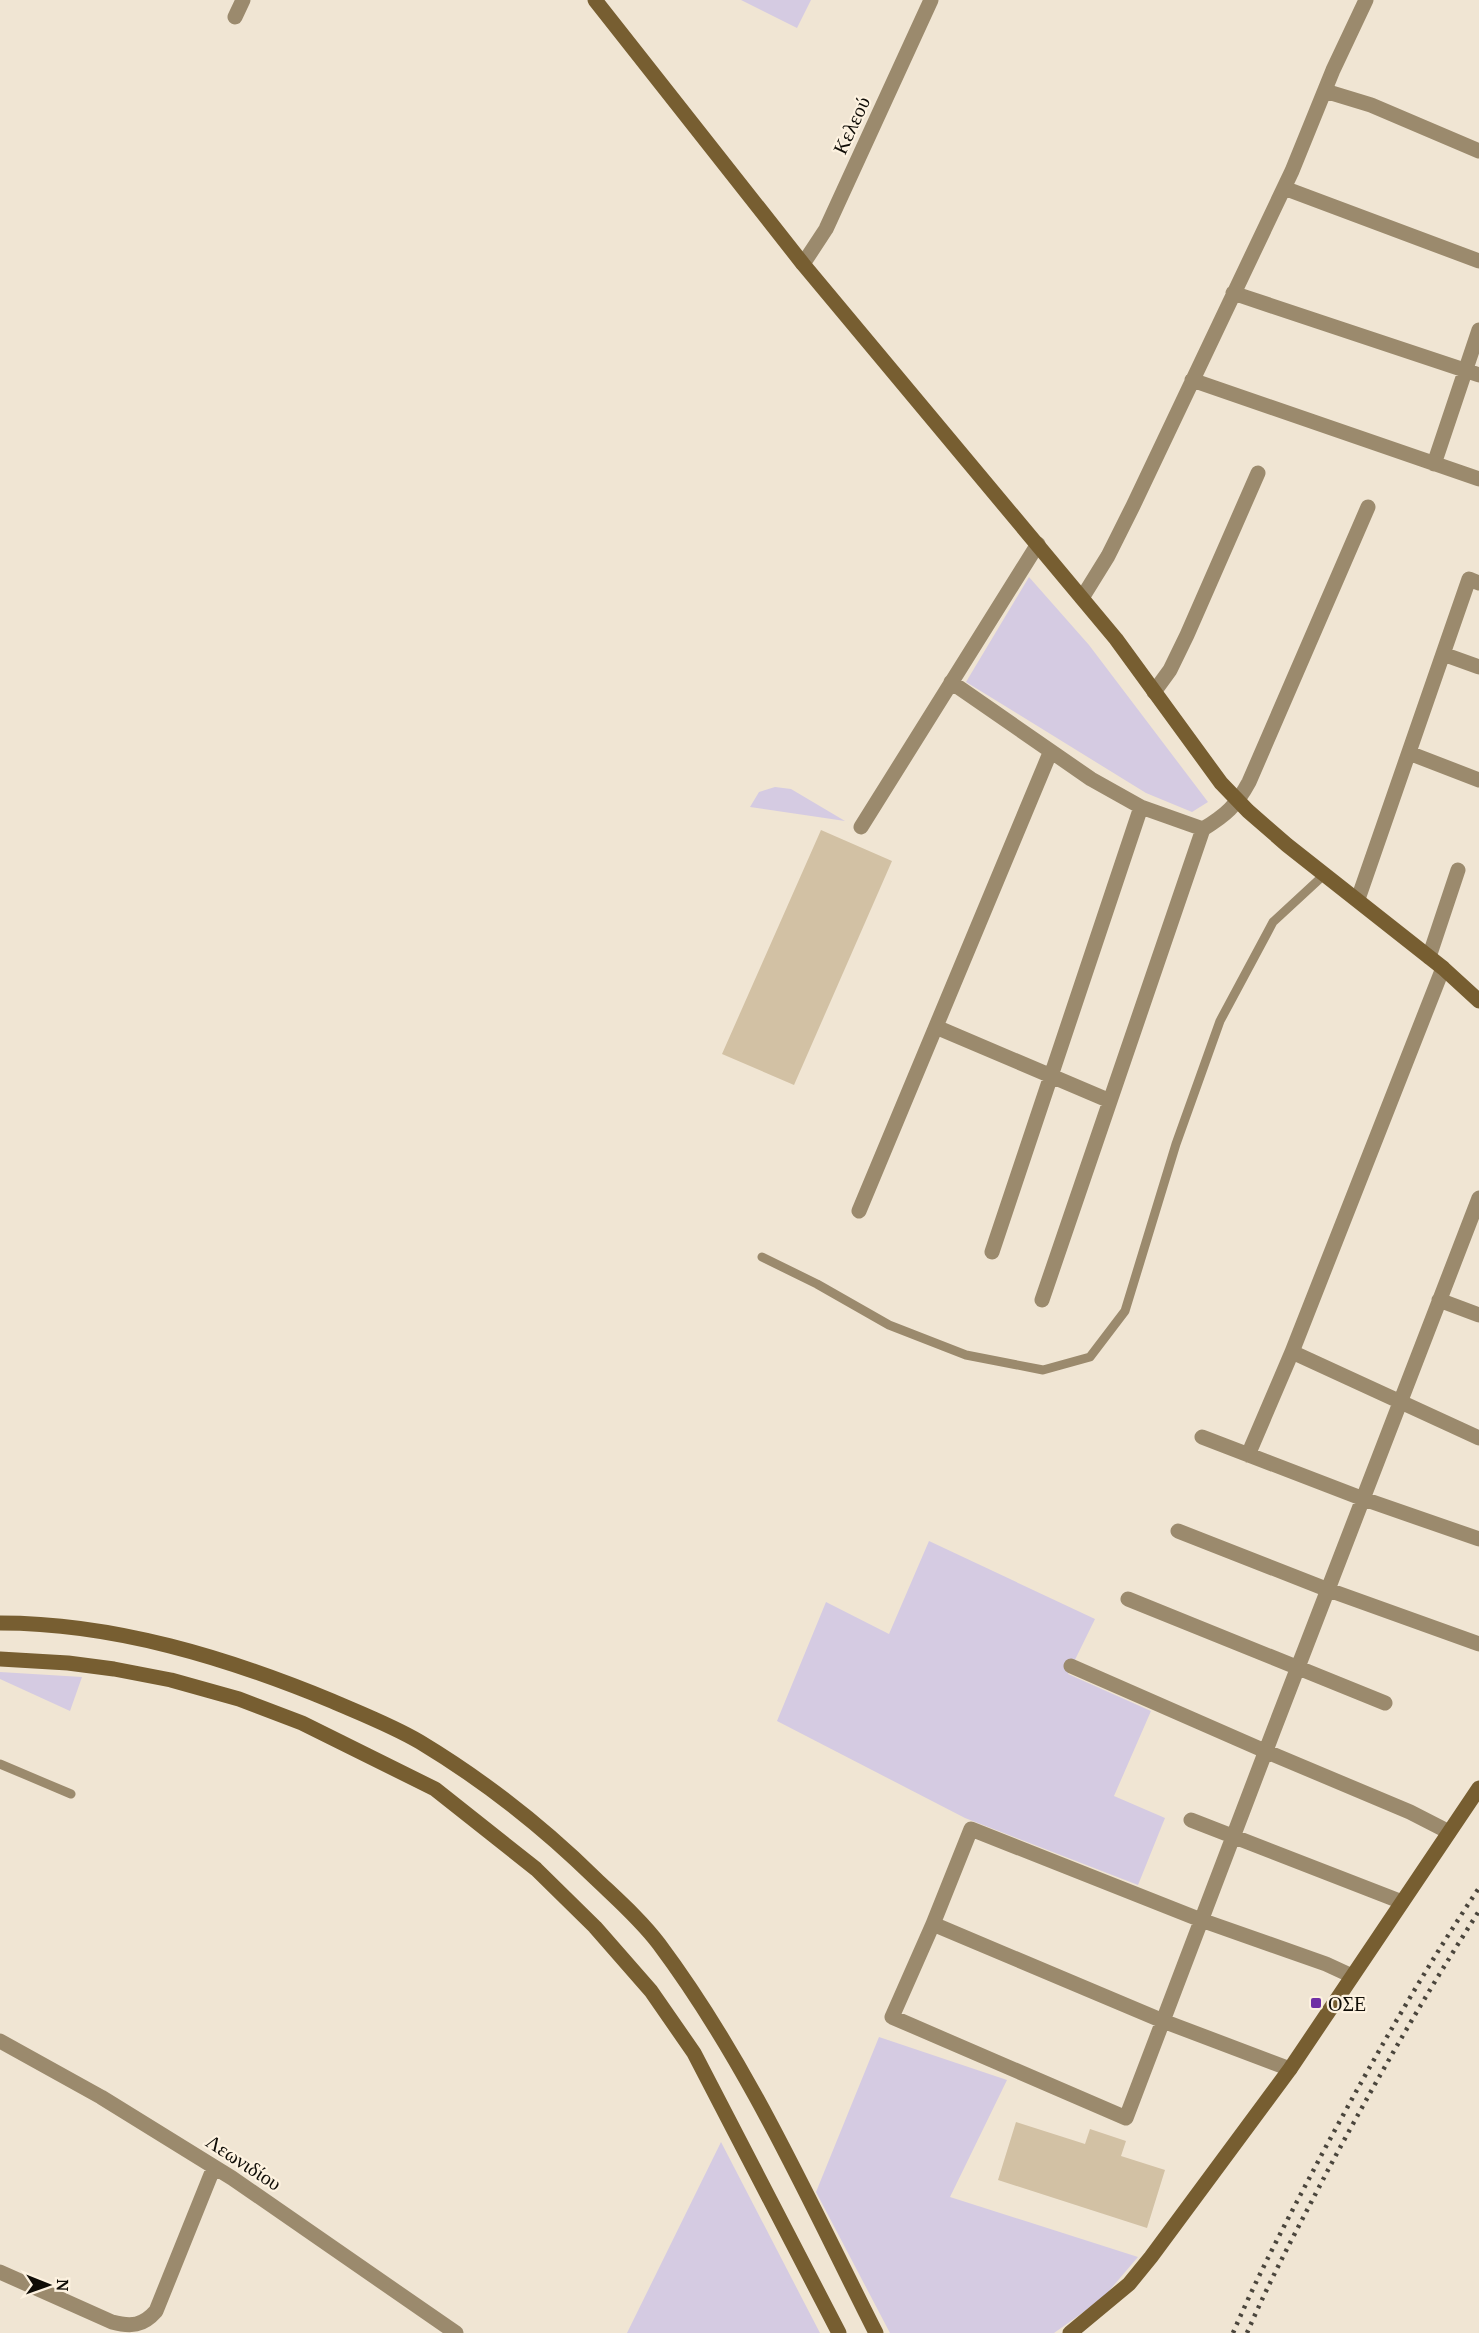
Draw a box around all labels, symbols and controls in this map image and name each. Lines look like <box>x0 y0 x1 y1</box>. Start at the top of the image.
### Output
street label: Κελεού <box>826 92 876 158</box>
place label: ΟΣΕ <box>1328 1990 1366 2017</box>
marker: ΟΣΕ <box>1309 1996 1323 2010</box>
street label: Λεωνιδίου <box>201 2127 287 2197</box>
north arrow <box>18 2255 78 2315</box>
text: N <box>52 2279 74 2292</box>

